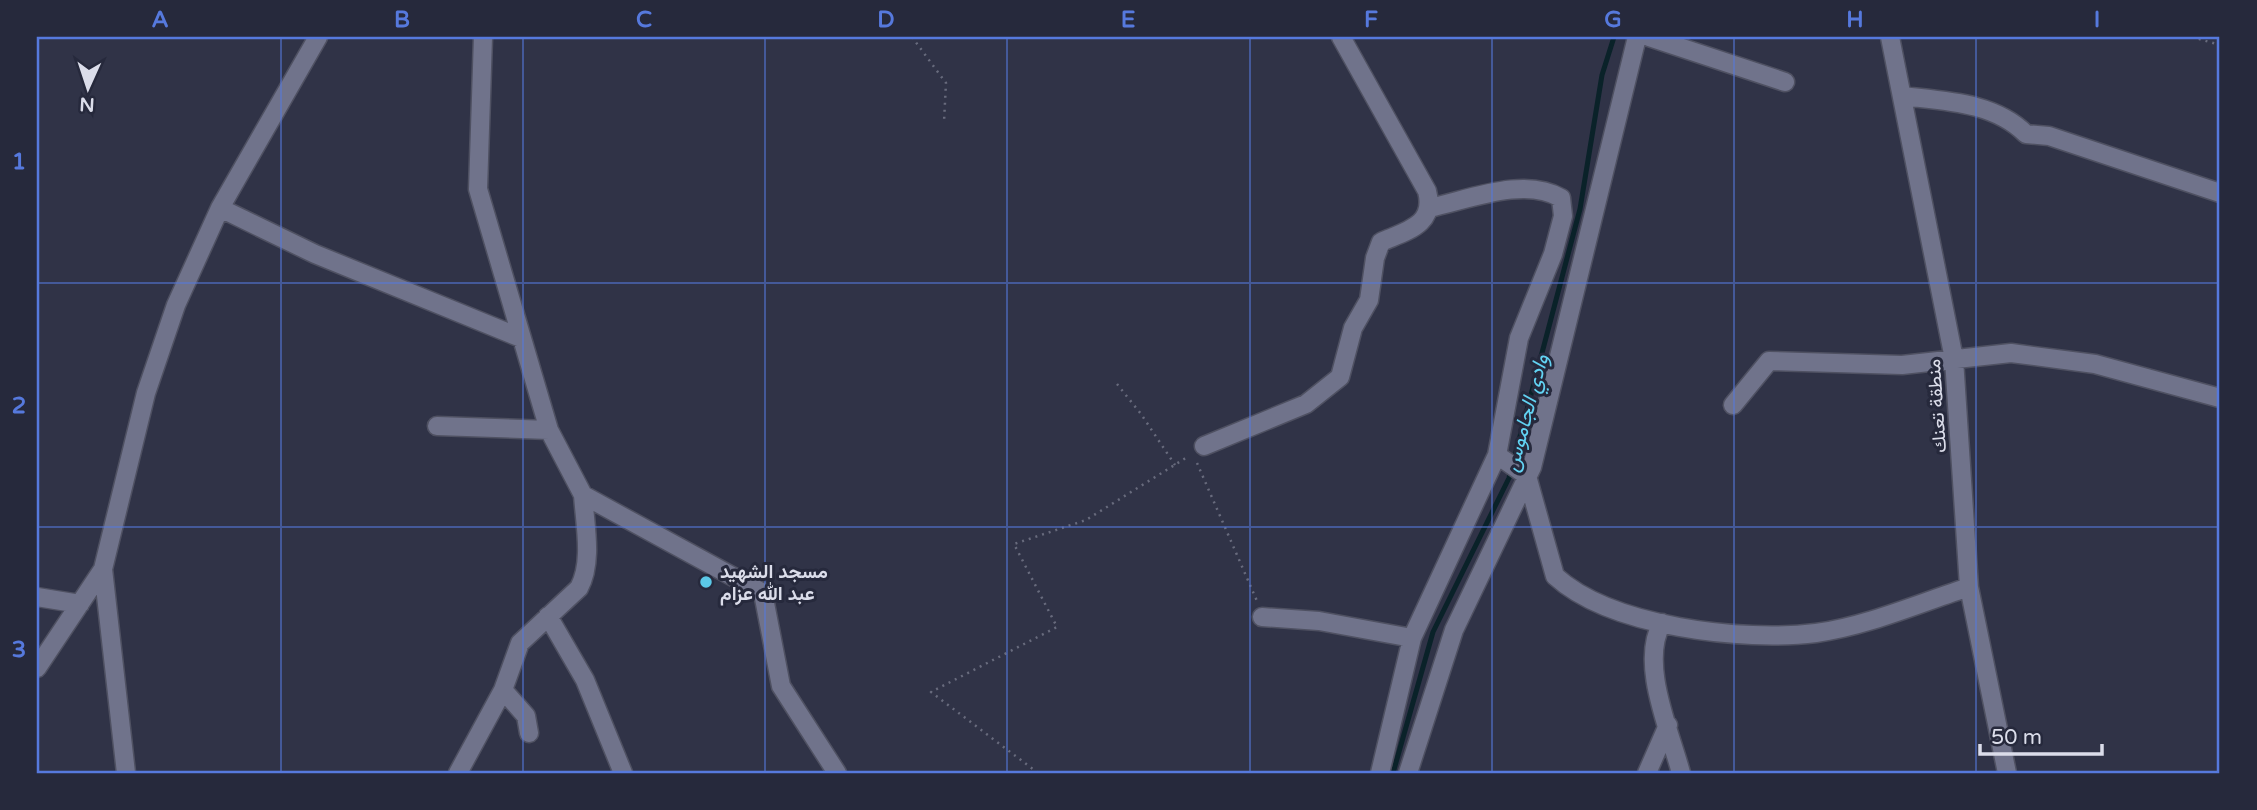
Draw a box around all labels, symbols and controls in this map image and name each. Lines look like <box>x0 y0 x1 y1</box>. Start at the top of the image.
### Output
text: A <box>151 6 169 34</box>
text: B <box>394 6 410 34</box>
text: C <box>636 6 652 34</box>
text: D <box>877 6 895 34</box>
text: E <box>1121 6 1135 34</box>
text: F <box>1364 6 1378 34</box>
text: G <box>1604 6 1622 34</box>
text: H <box>1846 6 1864 34</box>
text: I <box>2094 6 2100 34</box>
north arrow <box>52 52 122 122</box>
text: N <box>79 93 95 115</box>
text: 1 <box>12 148 26 176</box>
water label: وادي الجاموس <box>1499 351 1558 476</box>
street label: منطقة تعنك <box>1923 358 1951 454</box>
text: 2 <box>12 392 26 420</box>
place label: مسجد الشهيد عبد الله عزام <box>720 561 828 606</box>
marker: مسجد الشهيد عبد الله عزام <box>698 574 714 590</box>
text: 3 <box>12 636 26 664</box>
scale bar <box>1980 712 2103 756</box>
text: 50 m <box>1991 725 2042 750</box>

